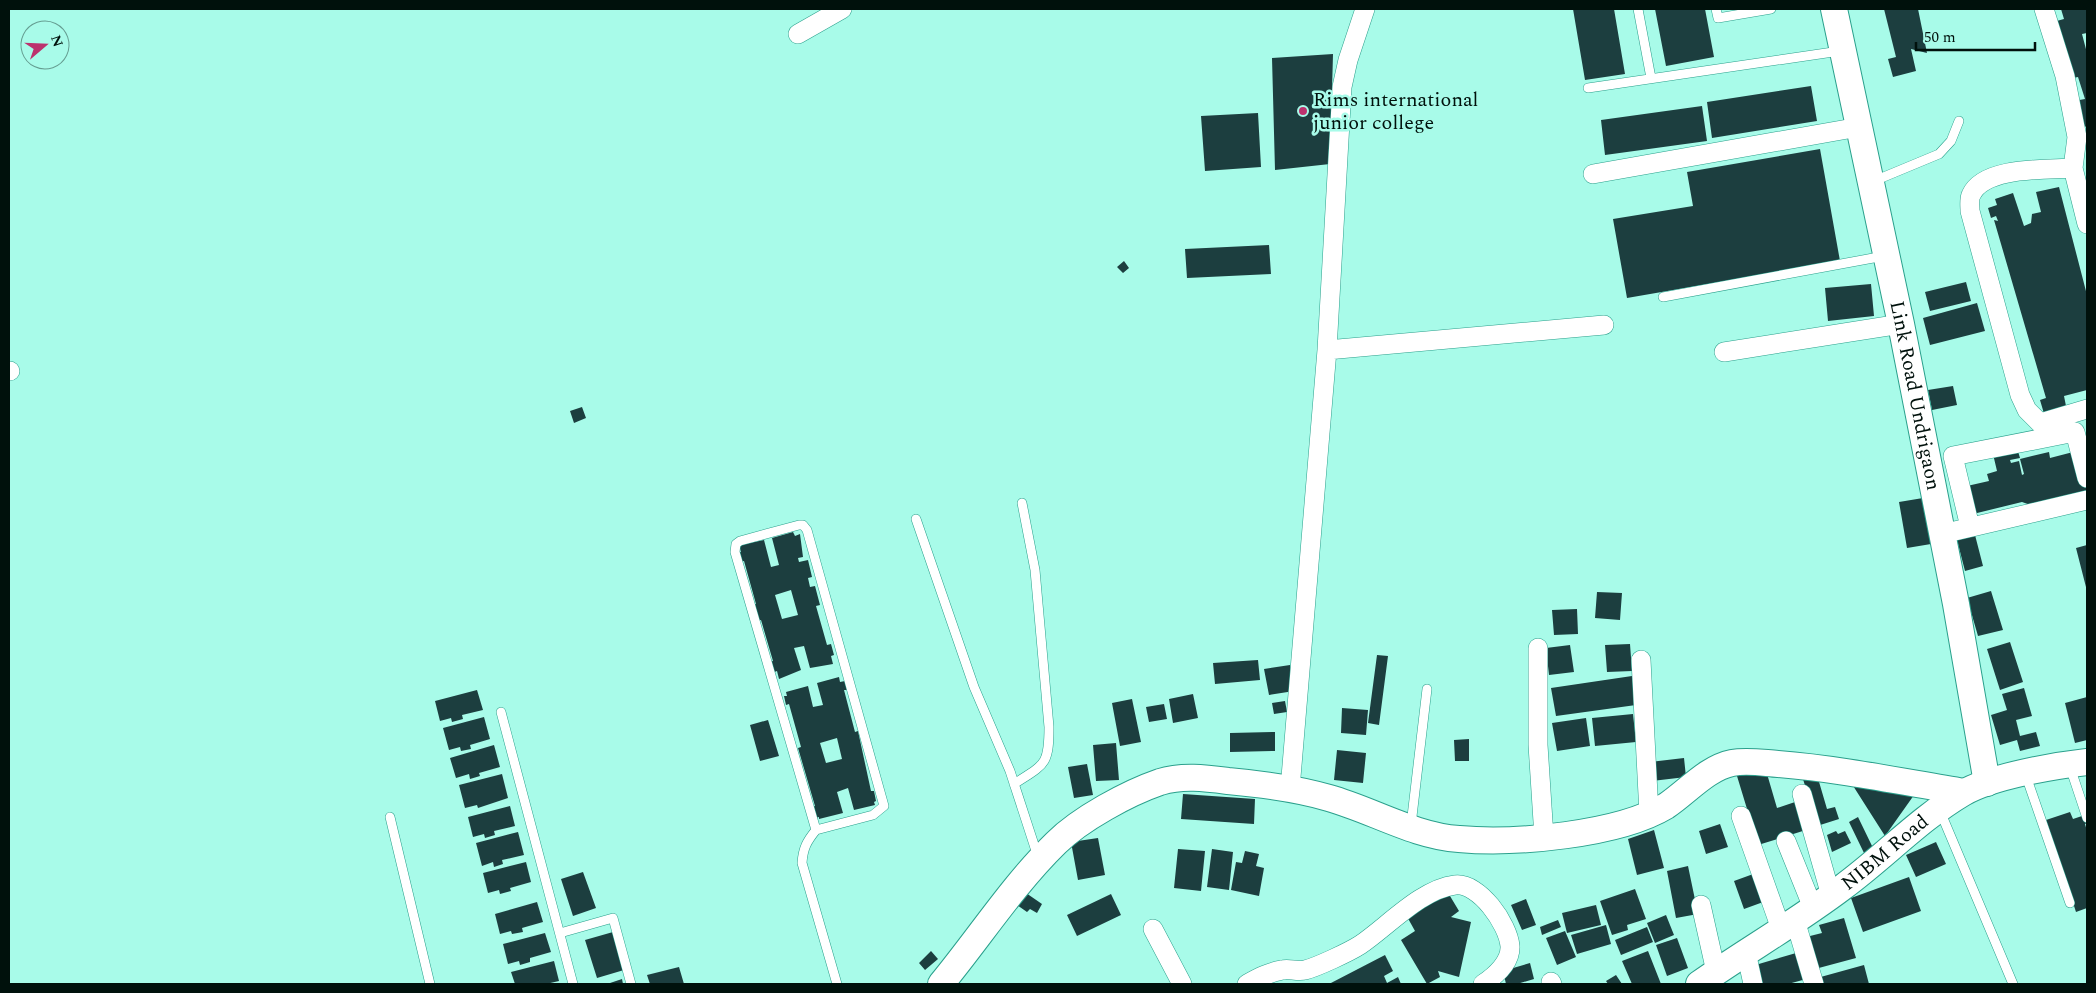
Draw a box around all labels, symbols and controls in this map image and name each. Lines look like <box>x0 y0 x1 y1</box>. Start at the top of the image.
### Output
north arrow <box>20 20 70 70</box>
scale bar <box>1916 20 2035 52</box>
text: 50 m <box>1924 26 1956 49</box>
text: N <box>45 32 69 50</box>
place label: Rims international junior college <box>1313 85 1478 138</box>
marker: Rims international junior college <box>1297 105 1309 117</box>
street label: Link Road Undrigaon <box>1881 298 1948 493</box>
street label: NIBM Road <box>1835 807 1935 898</box>

